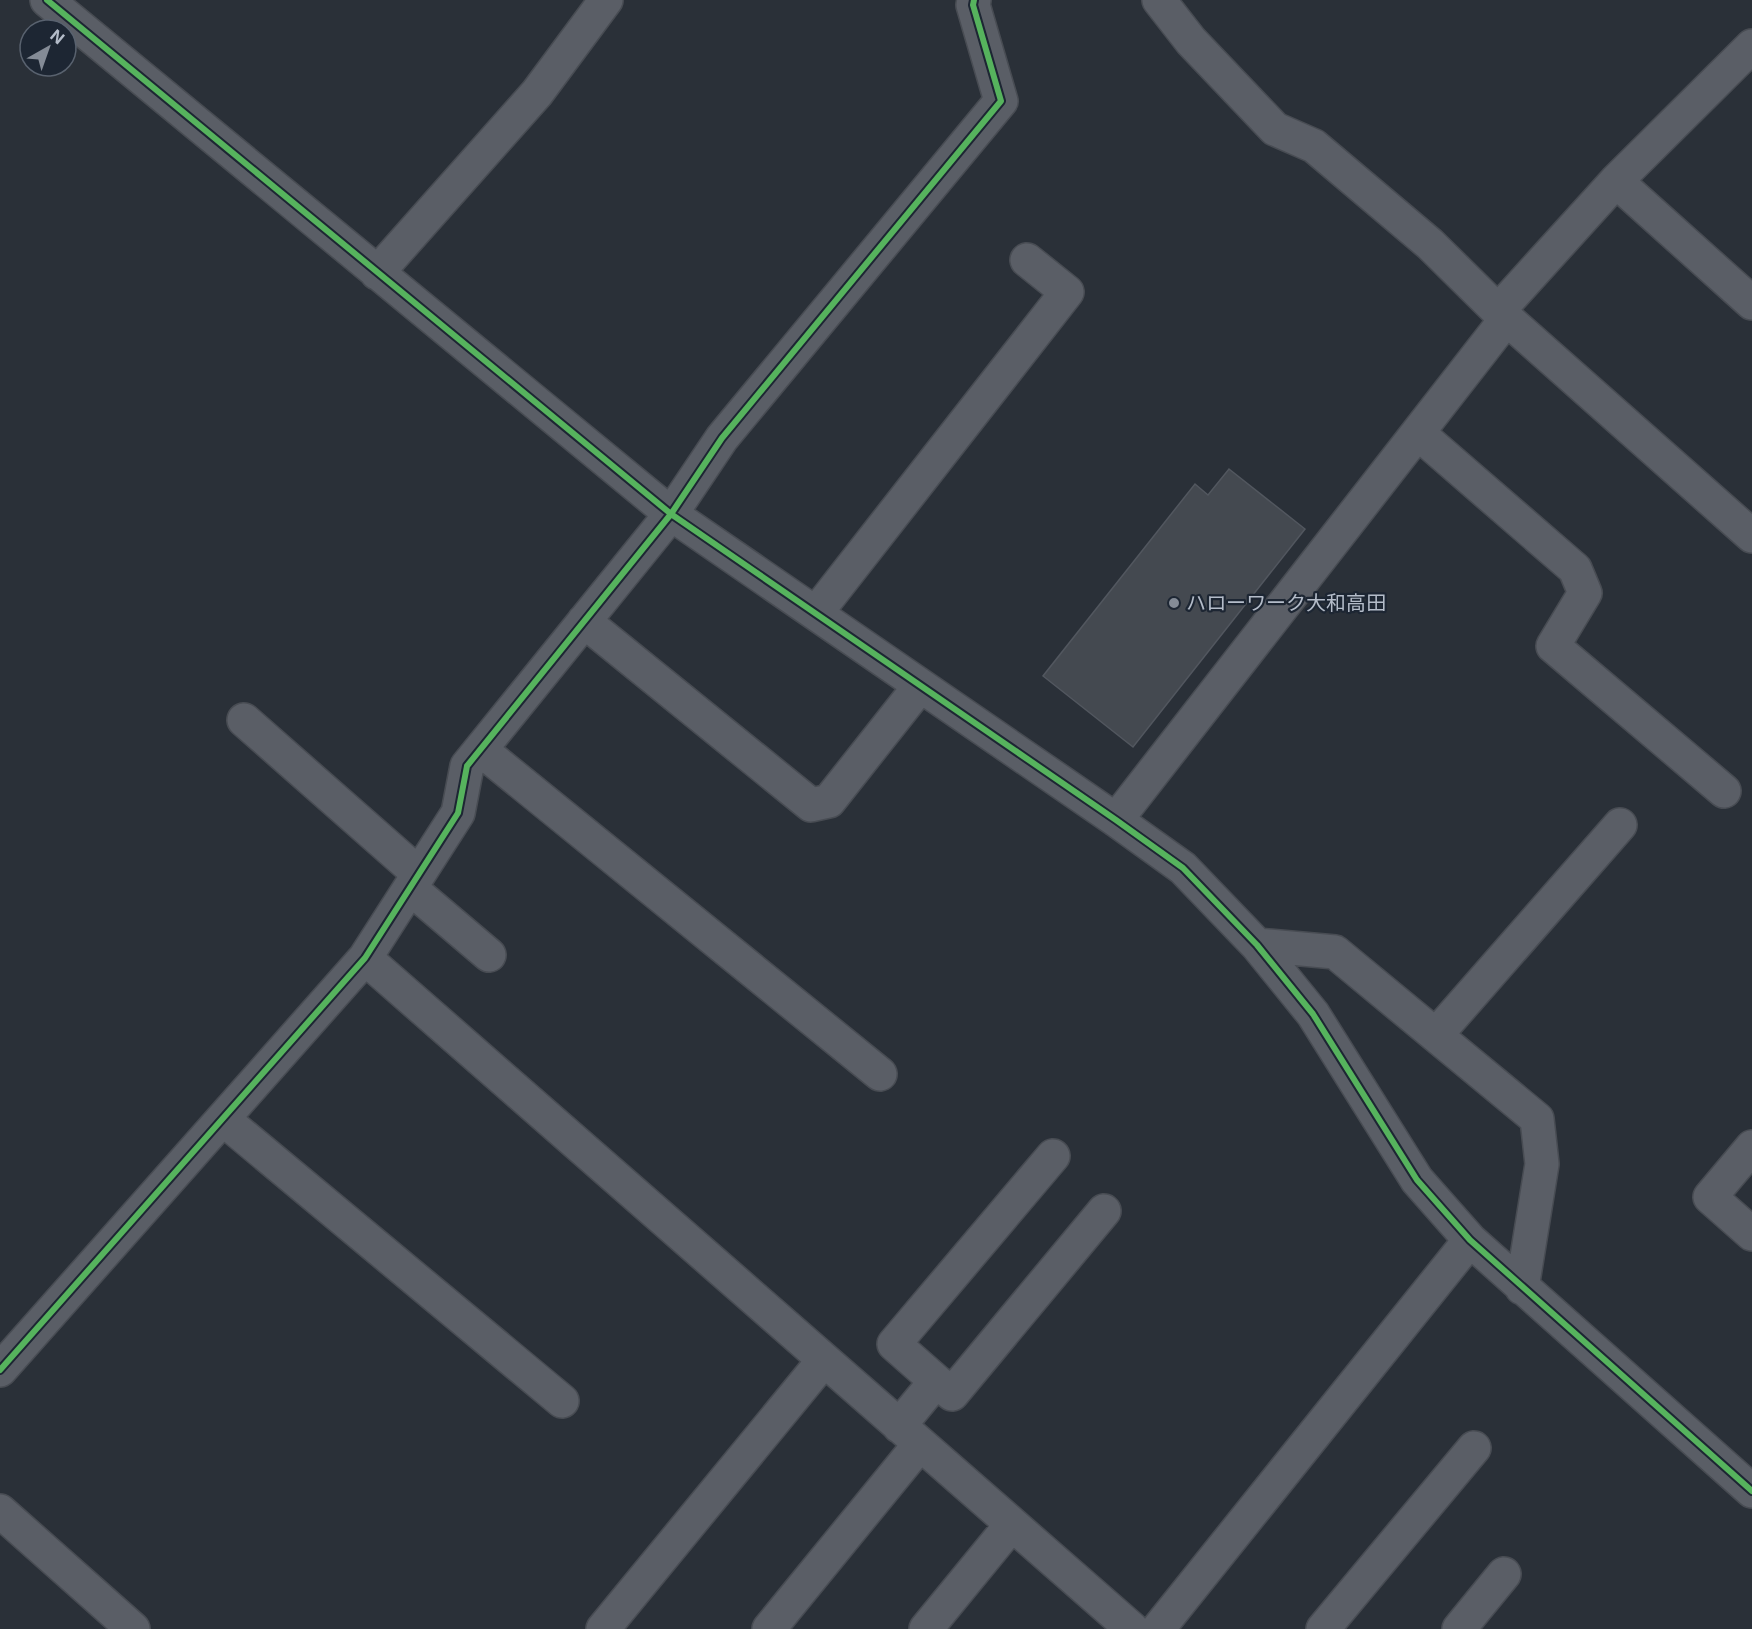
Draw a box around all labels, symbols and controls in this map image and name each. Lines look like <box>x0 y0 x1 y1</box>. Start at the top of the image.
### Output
north arrow <box>18 18 78 78</box>
text: N <box>47 25 69 48</box>
place label: ハローワーク大和高田 <box>1186 591 1386 615</box>
marker: ハローワーク大和高田 <box>1167 596 1181 610</box>

